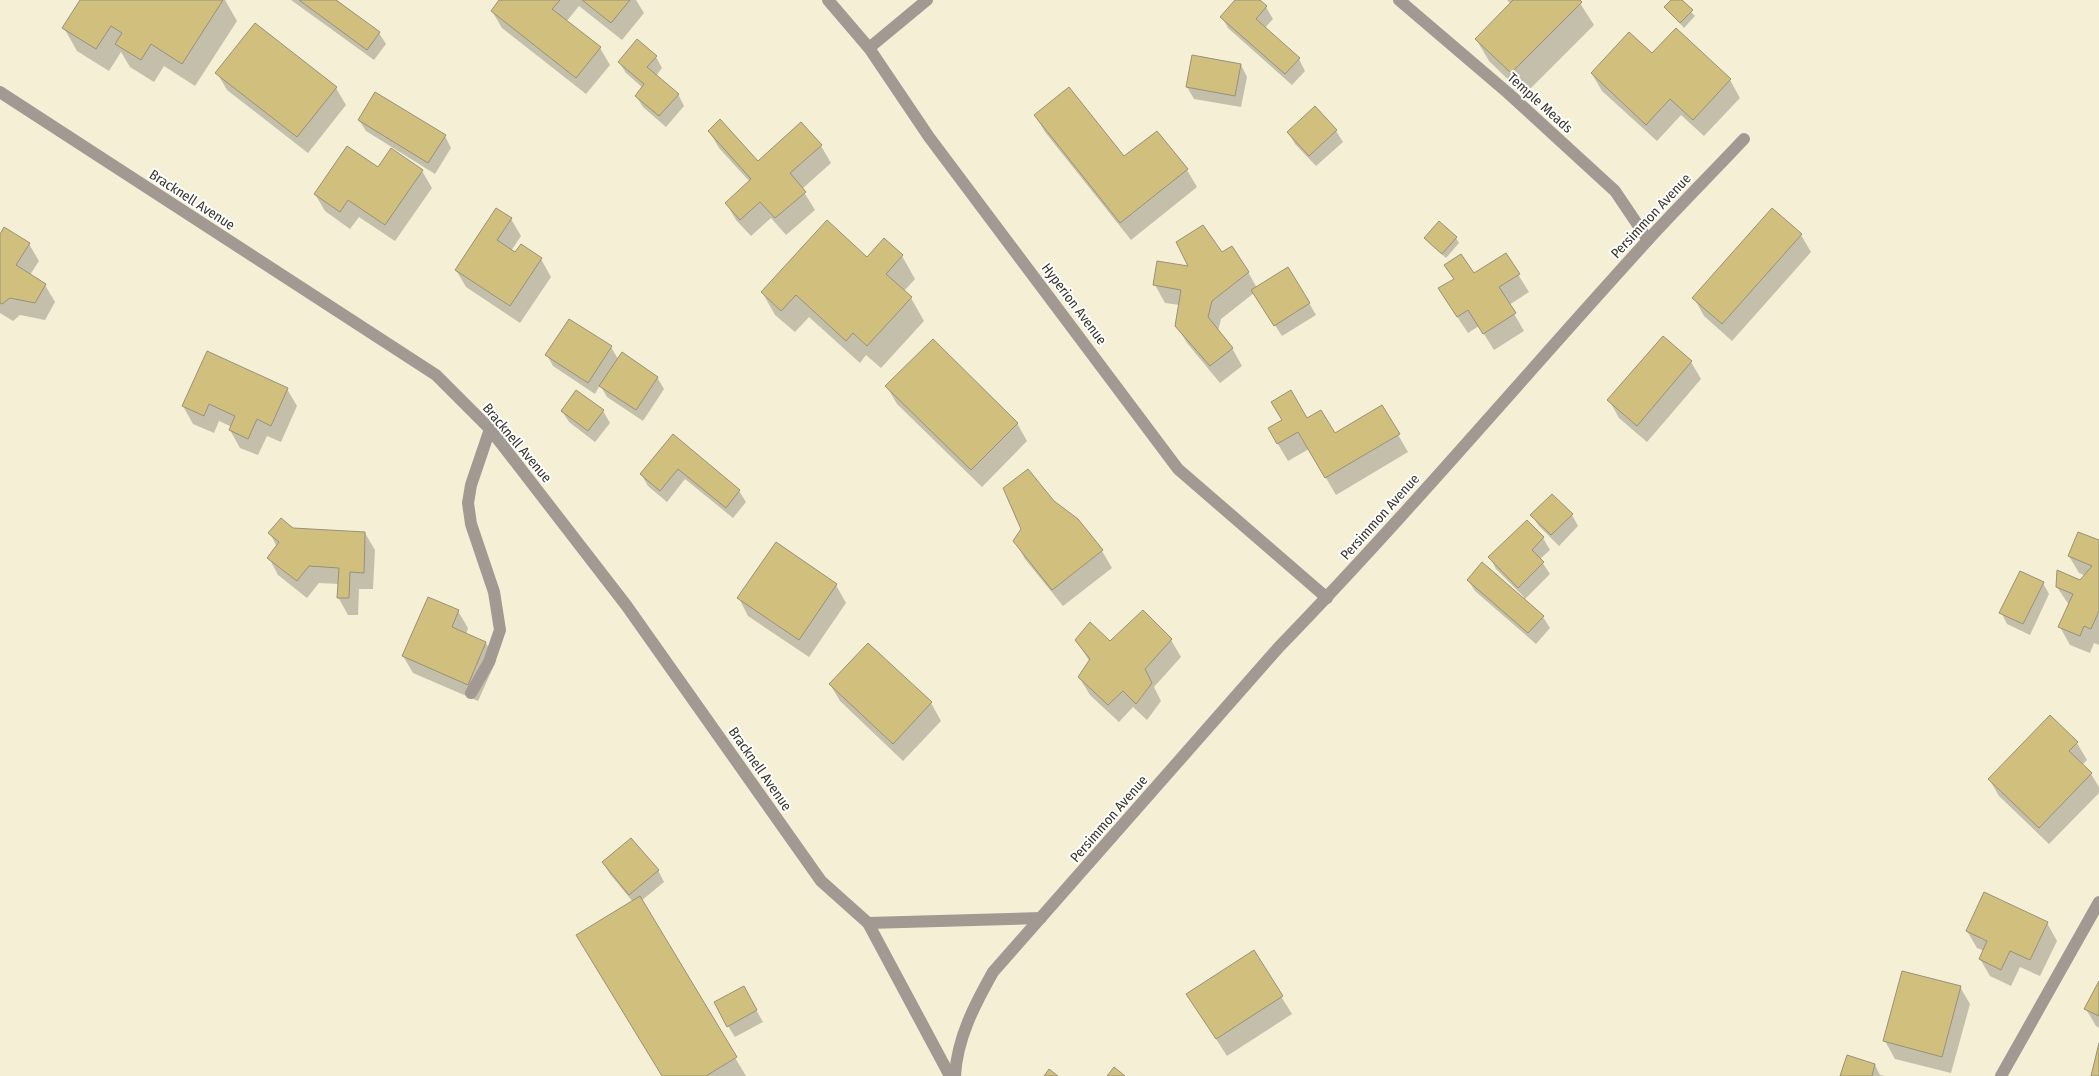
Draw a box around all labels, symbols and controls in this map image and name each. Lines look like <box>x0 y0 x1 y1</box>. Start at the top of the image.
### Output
street label: Temple Meads <box>1504 69 1576 137</box>
street label: Bracknell Avenue <box>146 166 238 234</box>
street label: Persimmon Avenue <box>1607 170 1695 262</box>
street label: Hyperion Avenue <box>1038 260 1110 348</box>
street label: Bracknell Avenue <box>479 400 555 486</box>
street label: Persimmon Avenue <box>1337 471 1423 563</box>
street label: Bracknell Avenue <box>725 724 795 814</box>
street label: Persimmon Avenue <box>1067 772 1151 866</box>

